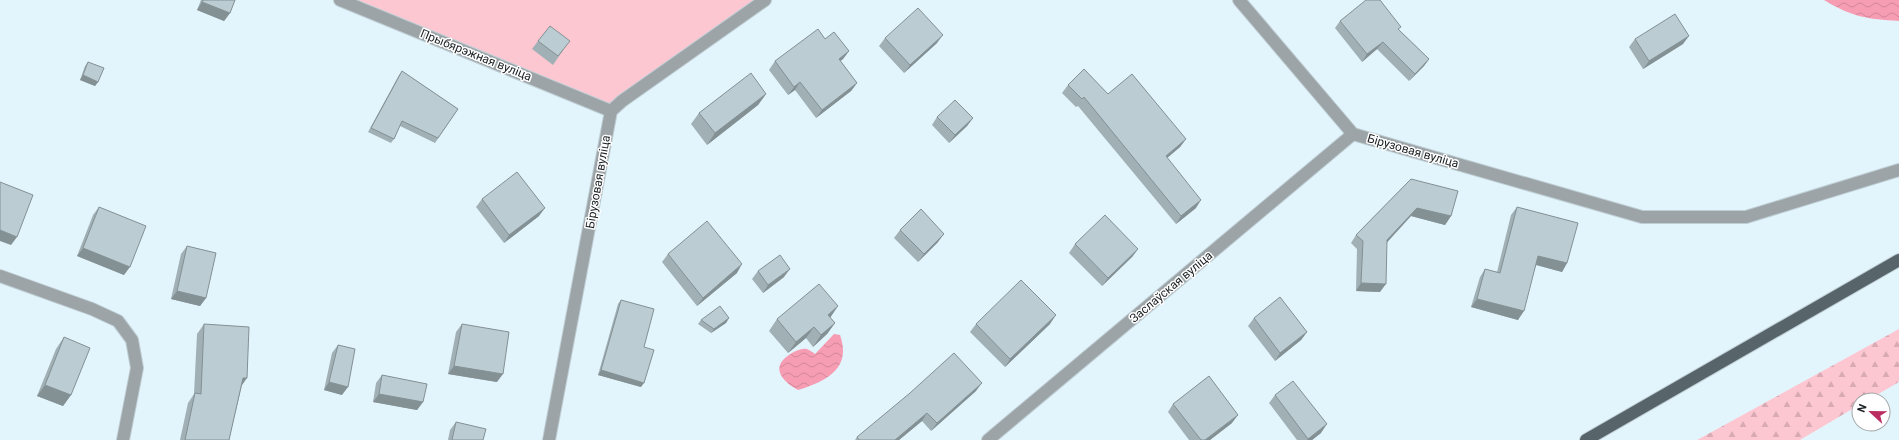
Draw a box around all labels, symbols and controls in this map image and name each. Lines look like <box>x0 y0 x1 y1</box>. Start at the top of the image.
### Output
street label: Прыбярэжная вуліца <box>418 26 534 84</box>
street label: Бірузовая вуліца <box>1366 131 1460 171</box>
street label: Бірузовая вуліца <box>583 134 613 230</box>
street label: Заслаўская вуліца <box>1127 248 1215 326</box>
north arrow <box>1851 392 1891 432</box>
text: N <box>1855 402 1870 414</box>

